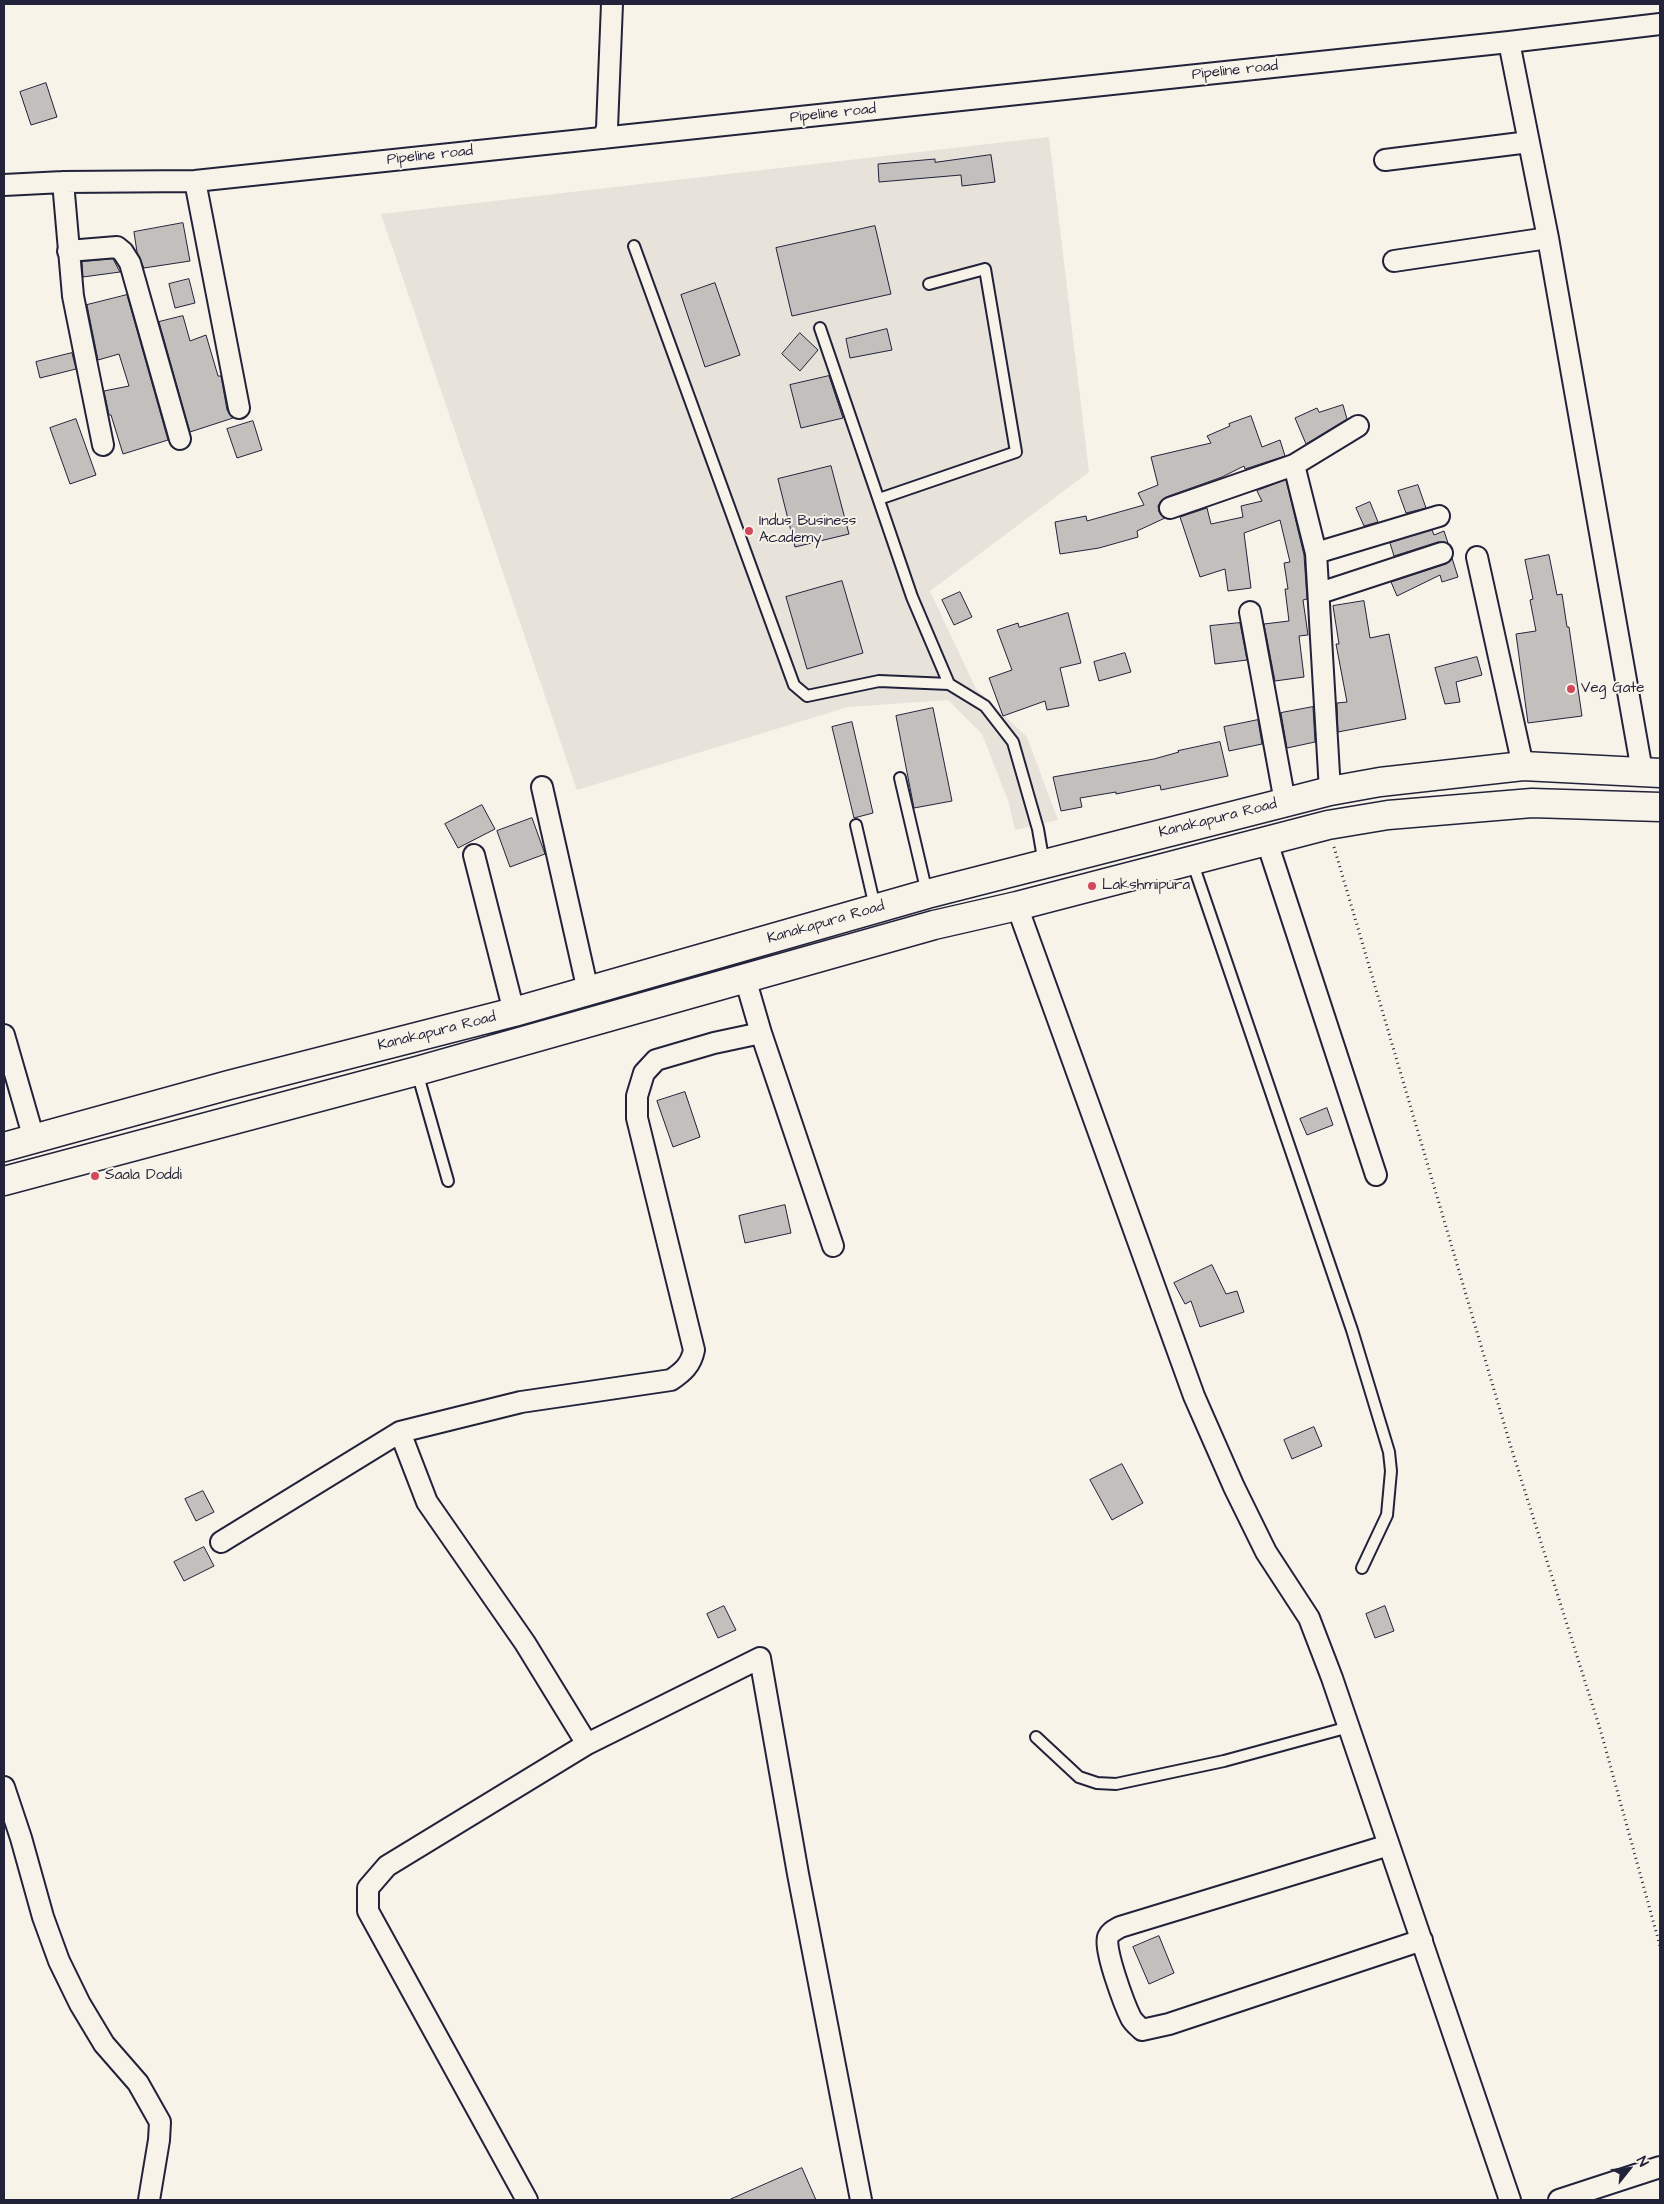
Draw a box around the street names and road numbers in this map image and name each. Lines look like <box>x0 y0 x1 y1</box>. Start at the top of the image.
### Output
street label: Pipeline road <box>1191 58 1279 84</box>
street label: Pipeline road <box>789 101 877 127</box>
street label: Pipeline road <box>386 143 474 169</box>
street label: Kanakapura Road <box>1157 796 1279 842</box>
street label: Kanakapura Road <box>765 898 887 948</box>
street label: Kanakapura Road <box>376 1009 498 1055</box>

